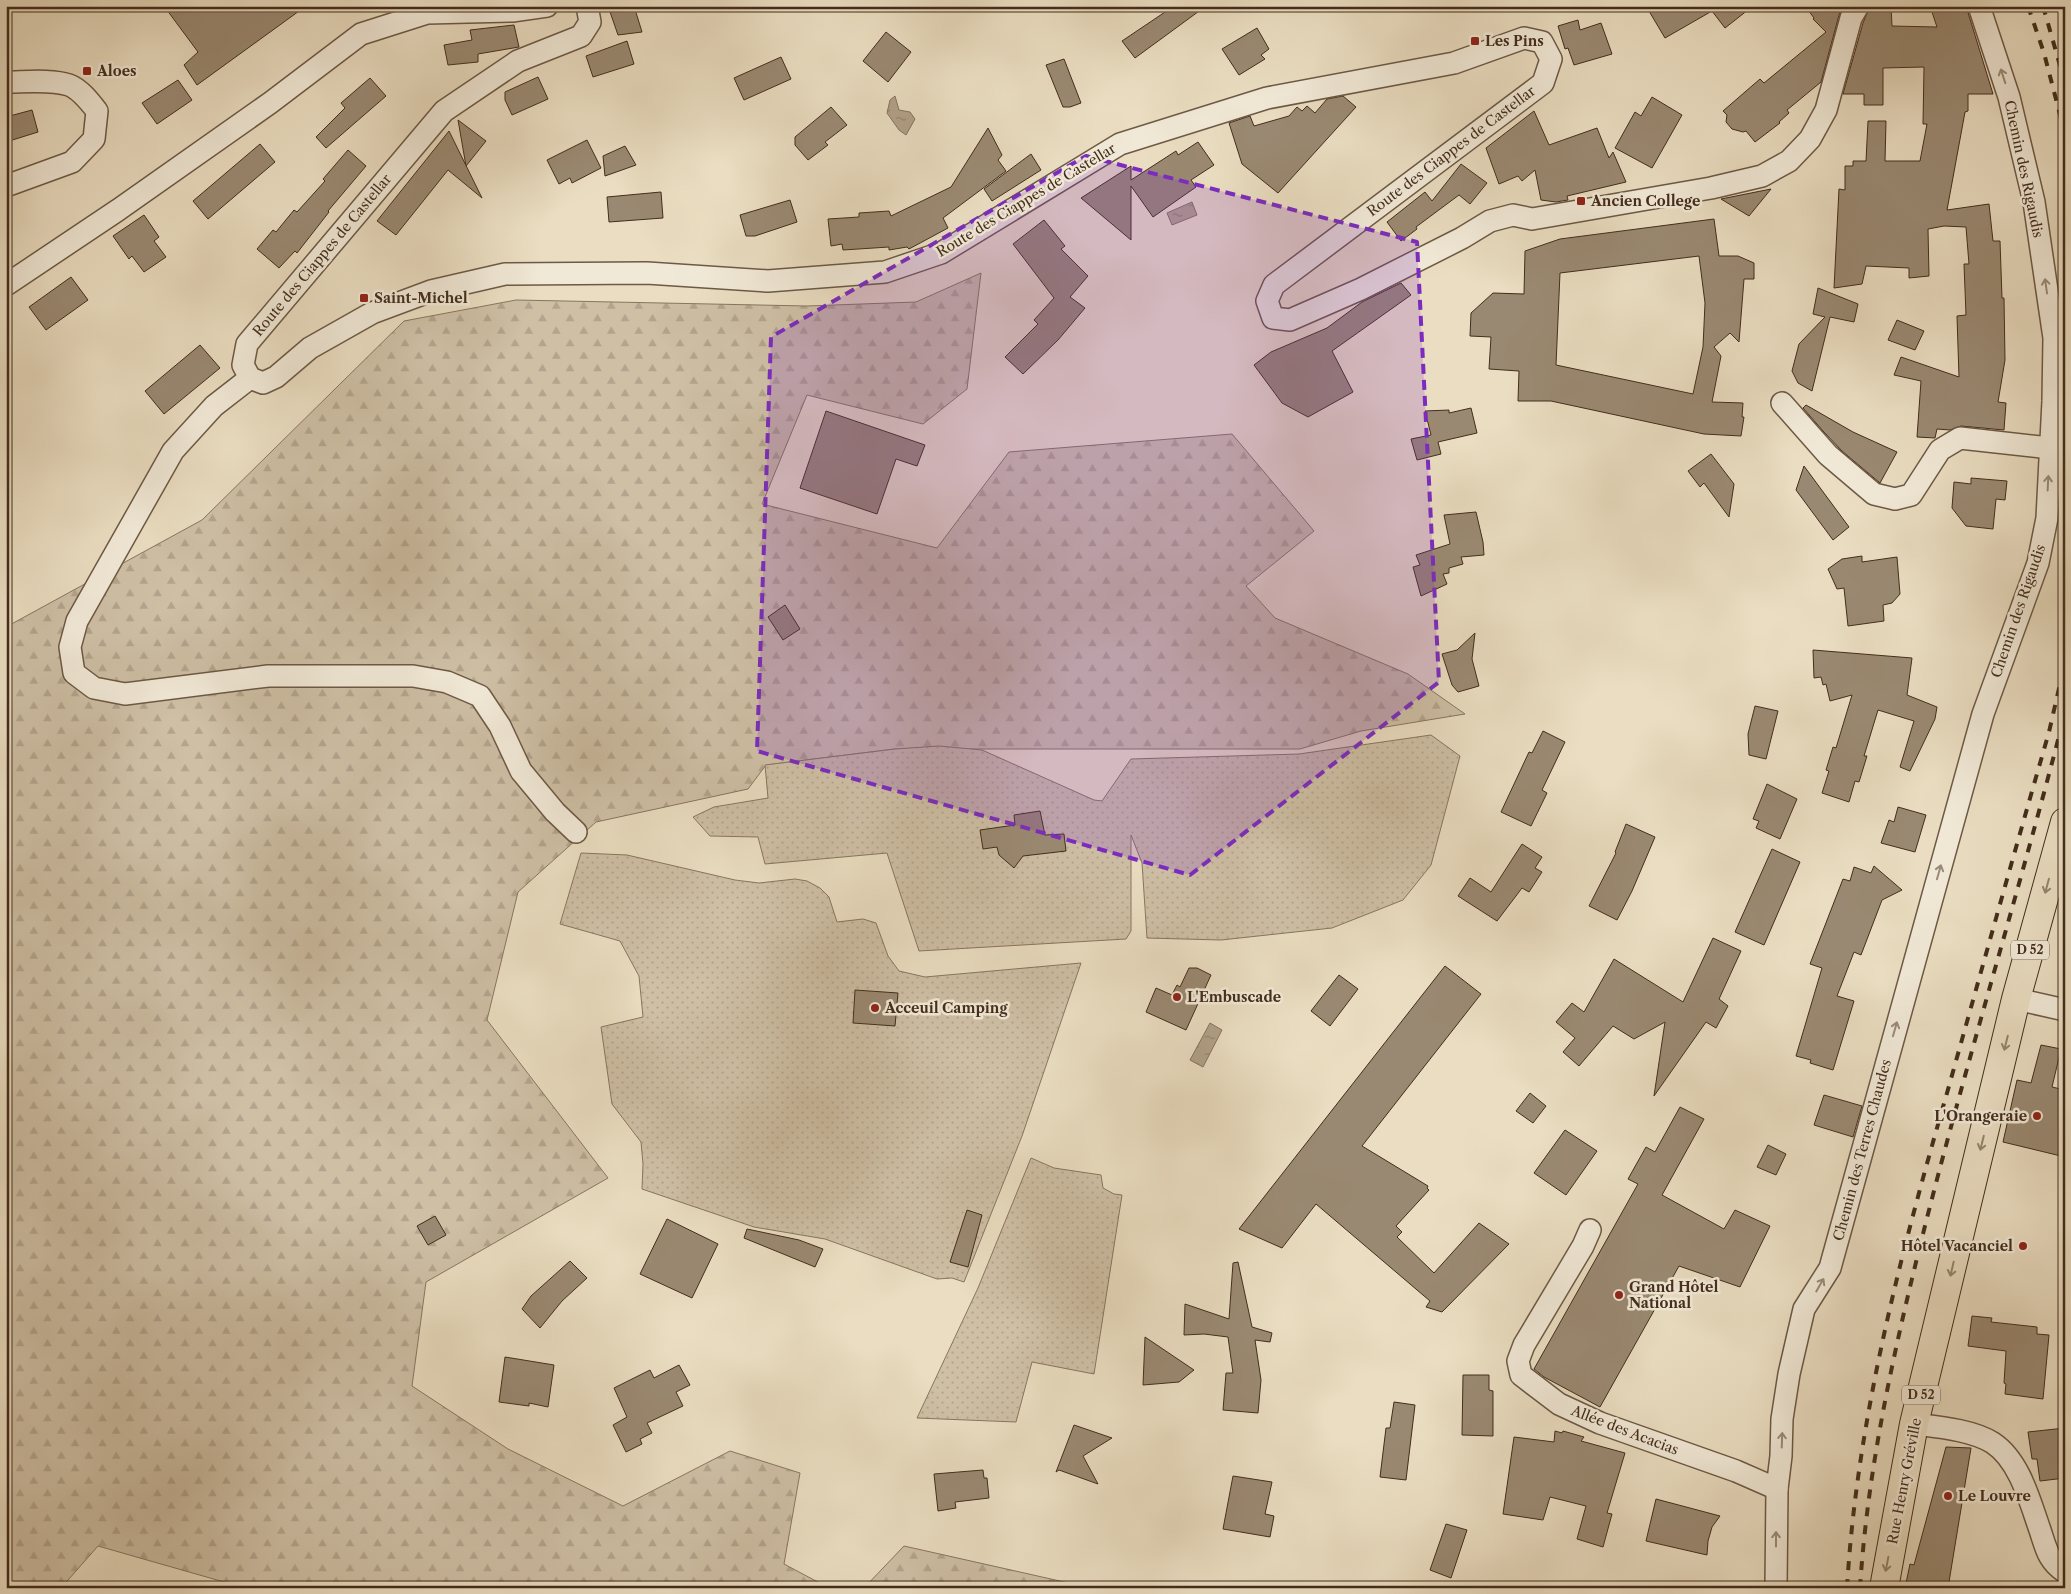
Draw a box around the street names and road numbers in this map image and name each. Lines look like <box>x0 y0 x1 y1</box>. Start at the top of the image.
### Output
street label: Route des Ciappes de Castellar <box>1363 82 1539 220</box>
street label: Chemin des Rigaudis <box>2001 99 2047 239</box>
street label: Route des Ciappes de Castellar <box>933 139 1119 261</box>
street label: Route des Ciappes de Castellar <box>249 170 395 340</box>
street label: Chemin des Rigaudis <box>1987 542 2049 680</box>
road number: D 52 <box>2011 940 2049 960</box>
street label: Chemin des Terres Chaudes <box>1829 1057 1895 1243</box>
road number: D 52 <box>1902 1386 1940 1404</box>
street label: Allée des Acacias <box>1568 1401 1681 1459</box>
street label: Rue Henry Gréville <box>1883 1416 1925 1546</box>

